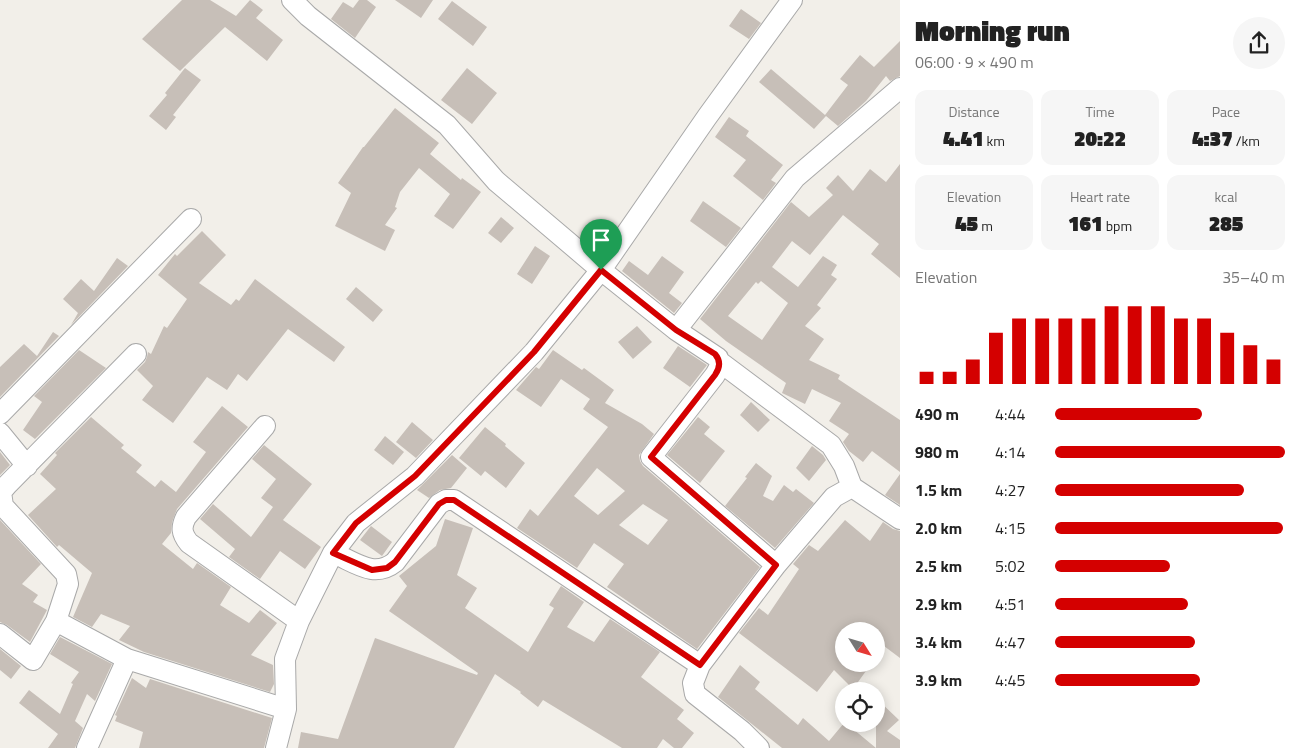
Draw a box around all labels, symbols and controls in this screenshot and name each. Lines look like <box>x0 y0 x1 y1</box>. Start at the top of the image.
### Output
text: Morning run <box>915 9 1070 52</box>
button: share <box>1233 17 1285 69</box>
text: 06:00 · 9 × 490 m <box>915 50 1034 74</box>
text: Distance <box>948 101 1000 122</box>
text: Time <box>1085 101 1115 122</box>
text: Pace <box>1212 101 1240 122</box>
text: 4.41 <box>943 122 984 154</box>
text: 20:22 <box>1074 122 1126 154</box>
text: 4:37 <box>1192 122 1233 154</box>
text: km <box>984 130 1005 151</box>
text: /km <box>1233 130 1260 151</box>
text: Elevation <box>947 186 1001 207</box>
text: Heart rate <box>1070 186 1130 207</box>
text: kcal <box>1215 186 1237 207</box>
text: 45 <box>955 207 978 239</box>
text: 161 <box>1068 207 1103 239</box>
text: 285 <box>1209 207 1243 239</box>
text: m <box>978 215 993 236</box>
text: bpm <box>1103 215 1132 236</box>
pin <box>580 219 622 270</box>
icon: arrive <box>587 226 615 254</box>
text: Elevation <box>915 265 977 289</box>
text: 35–40 m <box>1222 265 1285 289</box>
text: 490 m <box>915 402 959 426</box>
text: 4:44 <box>995 402 1025 426</box>
text: 980 m <box>915 440 959 464</box>
text: 4:14 <box>995 440 1025 464</box>
text: 1.5 km <box>915 478 962 502</box>
text: 4:27 <box>995 478 1025 502</box>
text: 2.0 km <box>915 516 962 540</box>
text: 4:15 <box>995 516 1025 540</box>
text: 2.5 km <box>915 554 962 578</box>
text: 5:02 <box>995 554 1025 578</box>
text: 2.9 km <box>915 592 962 616</box>
text: 4:51 <box>995 592 1025 616</box>
north arrow <box>835 622 885 672</box>
map controls <box>835 622 885 732</box>
text: 3.4 km <box>915 630 962 654</box>
text: 4:47 <box>995 630 1025 654</box>
text: 3.9 km <box>915 668 962 692</box>
text: 4:45 <box>995 668 1025 692</box>
button: locate <box>835 682 885 732</box>

